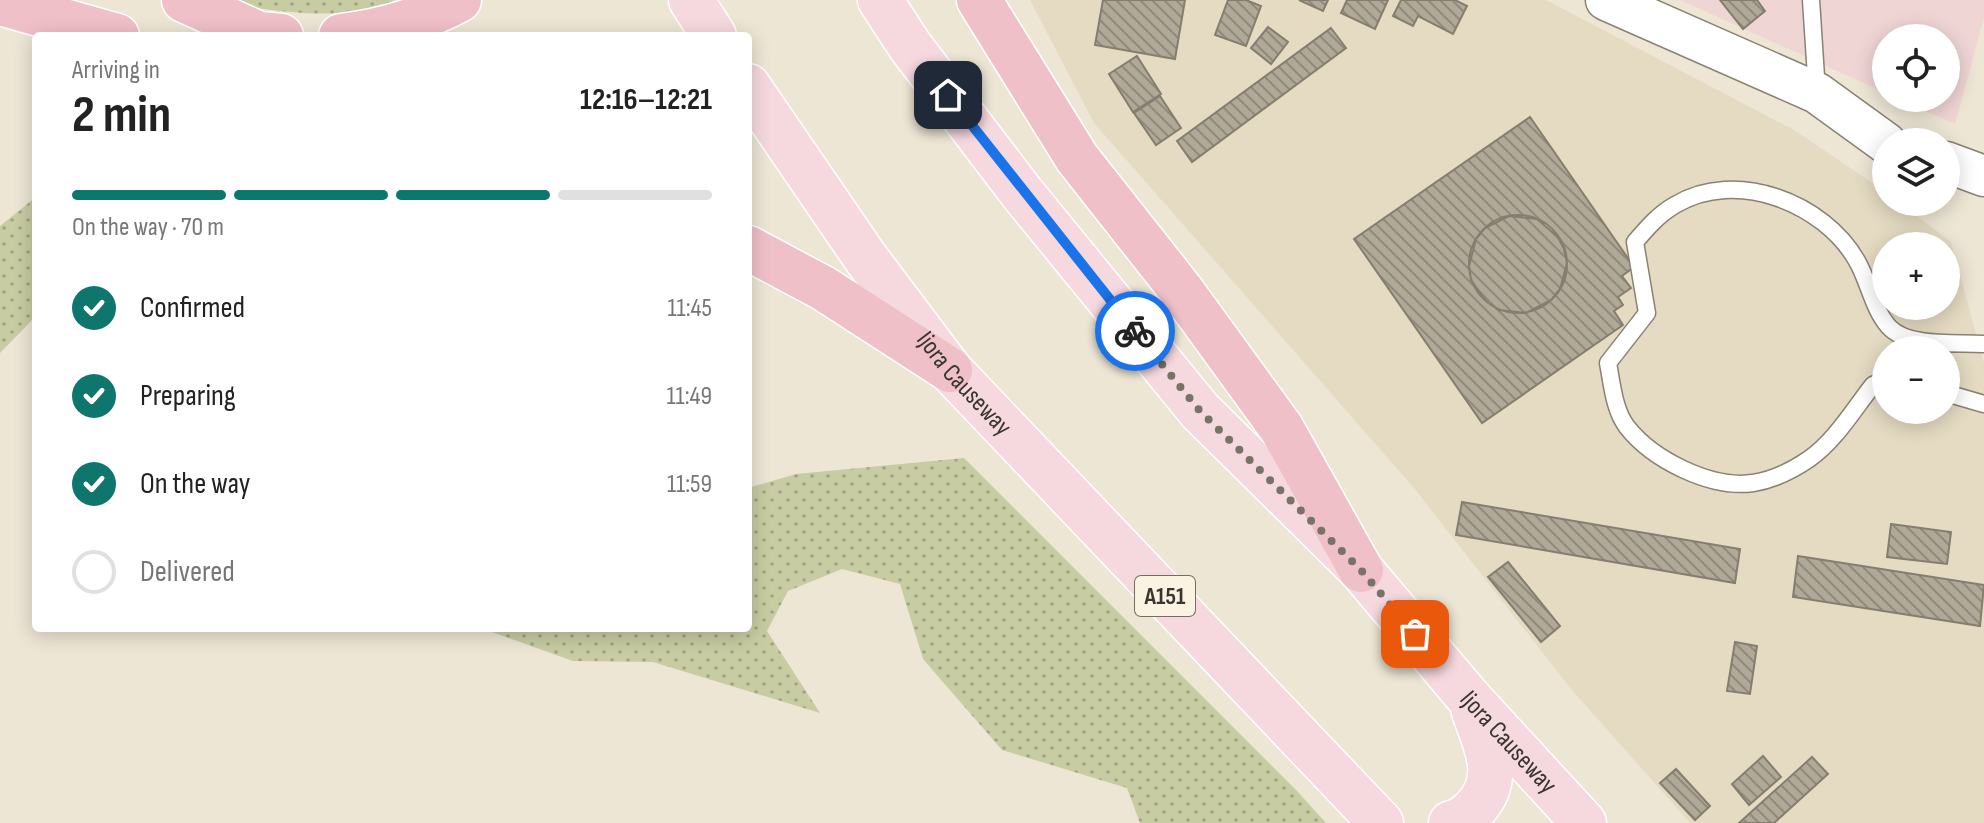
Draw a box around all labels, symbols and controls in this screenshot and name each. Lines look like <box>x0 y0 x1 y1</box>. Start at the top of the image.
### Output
map controls <box>1872 24 1960 424</box>
button: locate <box>1872 24 1960 112</box>
text: Arriving in <box>72 55 160 86</box>
pin <box>914 61 982 129</box>
icon: home <box>926 73 970 117</box>
text: 12:16–12:21 <box>580 82 712 118</box>
text: 2 min <box>72 84 171 147</box>
button: layers <box>1872 128 1960 216</box>
text: On the way · 70 m <box>72 212 224 243</box>
button: + <box>1872 232 1960 320</box>
icon: check <box>72 286 116 330</box>
text: Confirmed <box>140 290 245 326</box>
courier <box>1095 291 1175 371</box>
text: 11:45 <box>668 293 712 324</box>
icon: bike <box>1113 309 1157 353</box>
street label: Ijora Causeway <box>909 326 1018 442</box>
button: − <box>1872 336 1960 424</box>
icon: check <box>72 374 116 418</box>
text: Preparing <box>140 378 236 414</box>
text: 11:49 <box>666 381 712 412</box>
icon: check <box>72 462 116 506</box>
text: On the way <box>140 466 250 502</box>
text: 11:59 <box>667 469 712 500</box>
text: Delivered <box>140 554 235 590</box>
road number: A151 <box>1135 576 1195 616</box>
pin <box>1381 600 1449 668</box>
icon: bag <box>1393 612 1437 656</box>
street label: Ijora Causeway <box>1453 685 1563 800</box>

